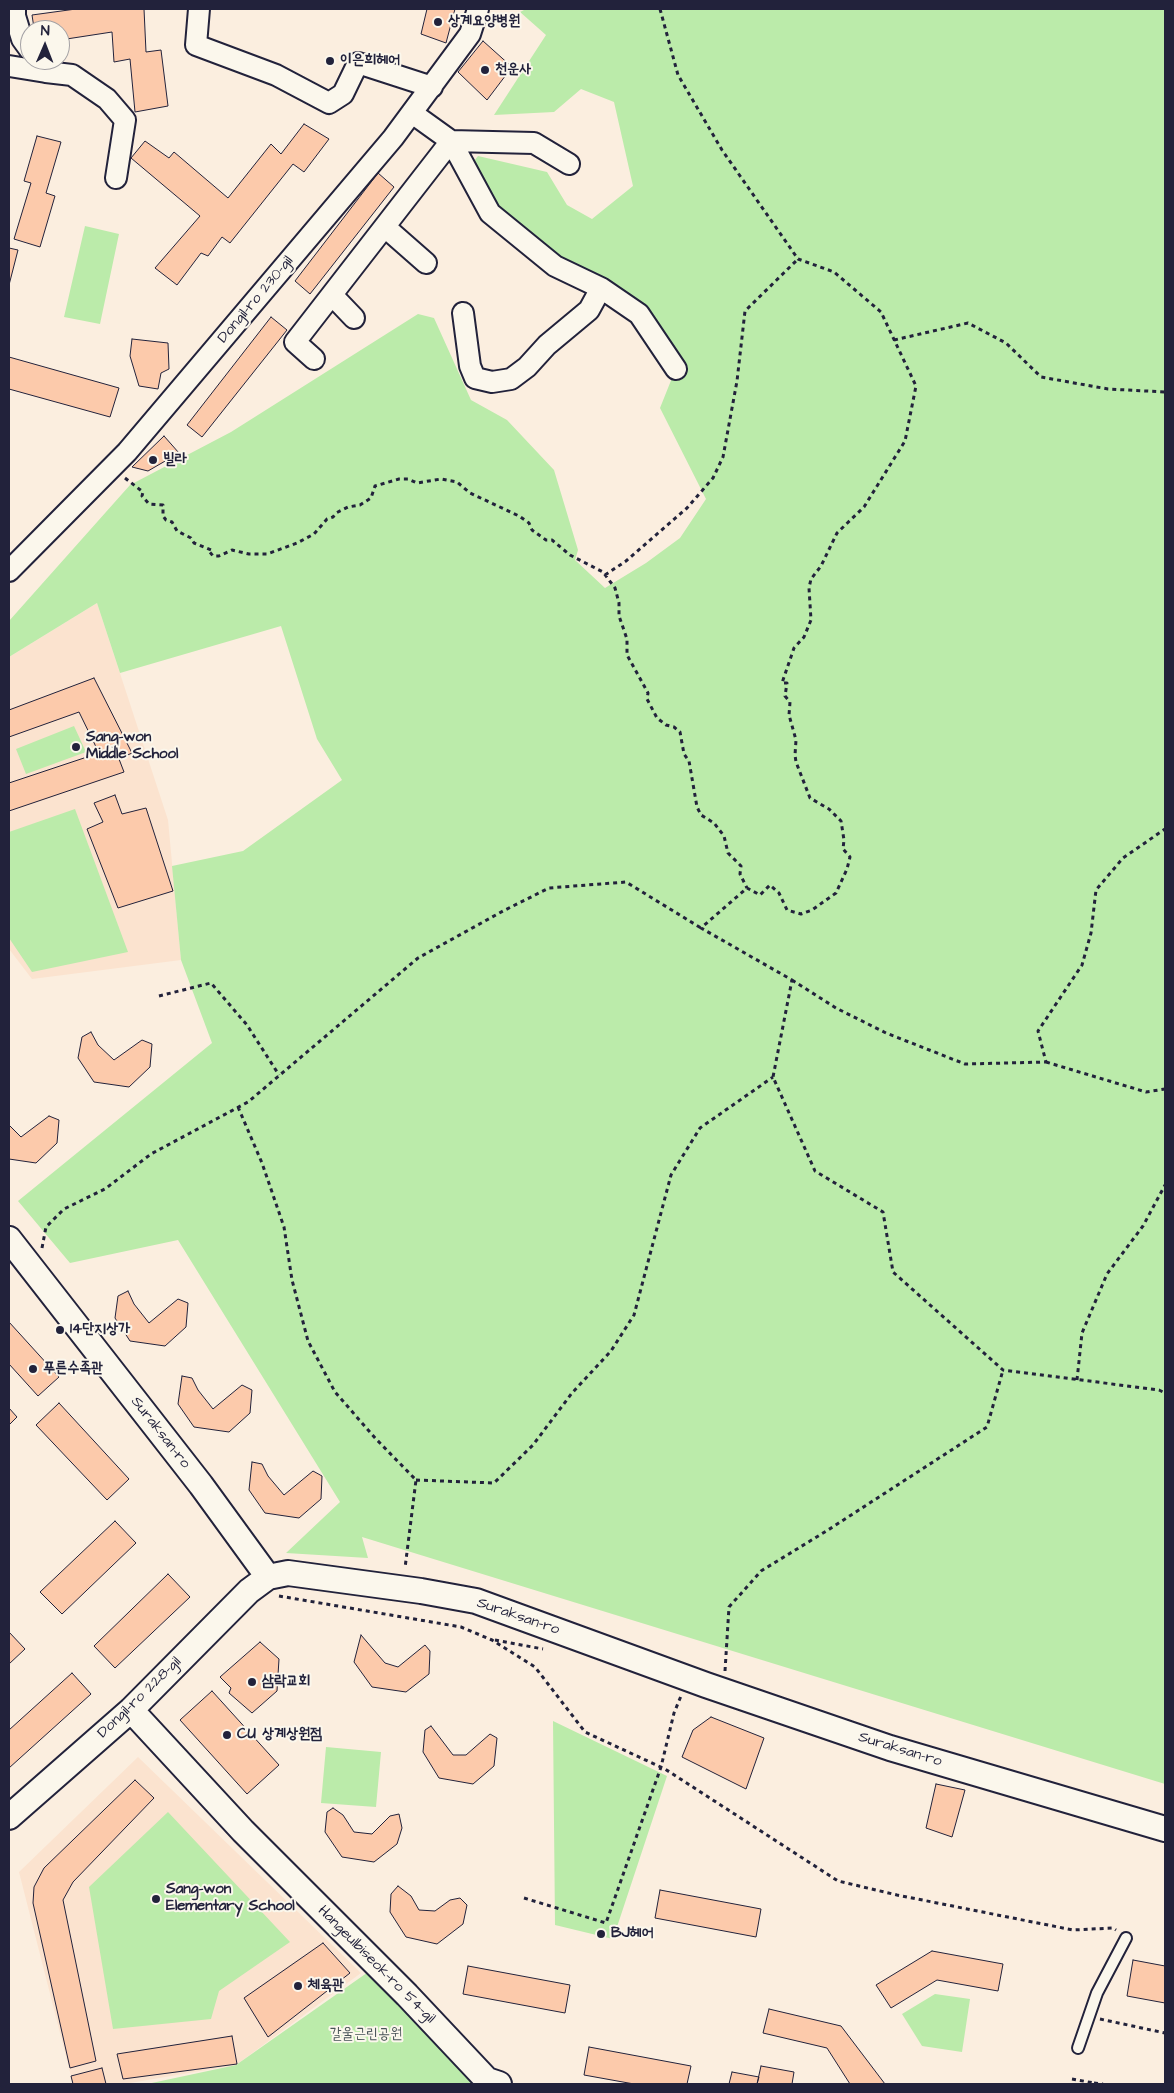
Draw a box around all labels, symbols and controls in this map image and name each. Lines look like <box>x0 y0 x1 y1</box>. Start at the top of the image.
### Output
place label: 상계요양병원 <box>448 13 520 31</box>
marker: 상계요양병원 <box>432 16 444 28</box>
north arrow <box>20 20 70 70</box>
text: N <box>41 21 50 41</box>
place label: 이은희헤어 <box>340 52 400 70</box>
marker: 이은희헤어 <box>324 55 336 67</box>
place label: 천운사 <box>495 61 531 79</box>
marker: 천운사 <box>479 64 491 76</box>
street label: Dongil-ro 230-gil <box>214 253 298 347</box>
place label: 빌라 <box>163 451 187 469</box>
marker: 빌라 <box>147 454 159 466</box>
place label: Sang-won Middle School <box>86 729 178 764</box>
marker: Sang-won Middle School <box>70 741 82 753</box>
place label: 14단지상가 <box>70 1321 130 1339</box>
marker: 14단지상가 <box>54 1324 66 1336</box>
place label: 푸른수족관 <box>43 1360 103 1378</box>
marker: 푸른수족관 <box>27 1363 39 1375</box>
street label: Suraksan-ro <box>126 1393 194 1473</box>
street label: Suraksan-ro <box>474 1594 562 1640</box>
street label: Dongil-ro 228-gil <box>94 1654 186 1742</box>
place label: 삼락교회 <box>262 1673 310 1691</box>
marker: 삼락교회 <box>246 1676 258 1688</box>
place label: CU 상계상원점 <box>237 1726 322 1744</box>
marker: CU 상계상원점 <box>221 1729 233 1741</box>
street label: Suraksan-ro <box>856 1729 944 1771</box>
place label: Sang-won Elementary School <box>166 1881 295 1916</box>
marker: Sang-won Elementary School <box>150 1893 162 1905</box>
street label: Hangeulbiseok-ro 54-gil <box>313 1902 439 2028</box>
place label: BJ헤어 <box>611 1925 654 1943</box>
marker: BJ헤어 <box>595 1928 607 1940</box>
place label: 체육관 <box>308 1977 344 1995</box>
marker: 체육관 <box>292 1980 304 1992</box>
park label: 갈울근린공원 <box>330 2026 402 2044</box>

